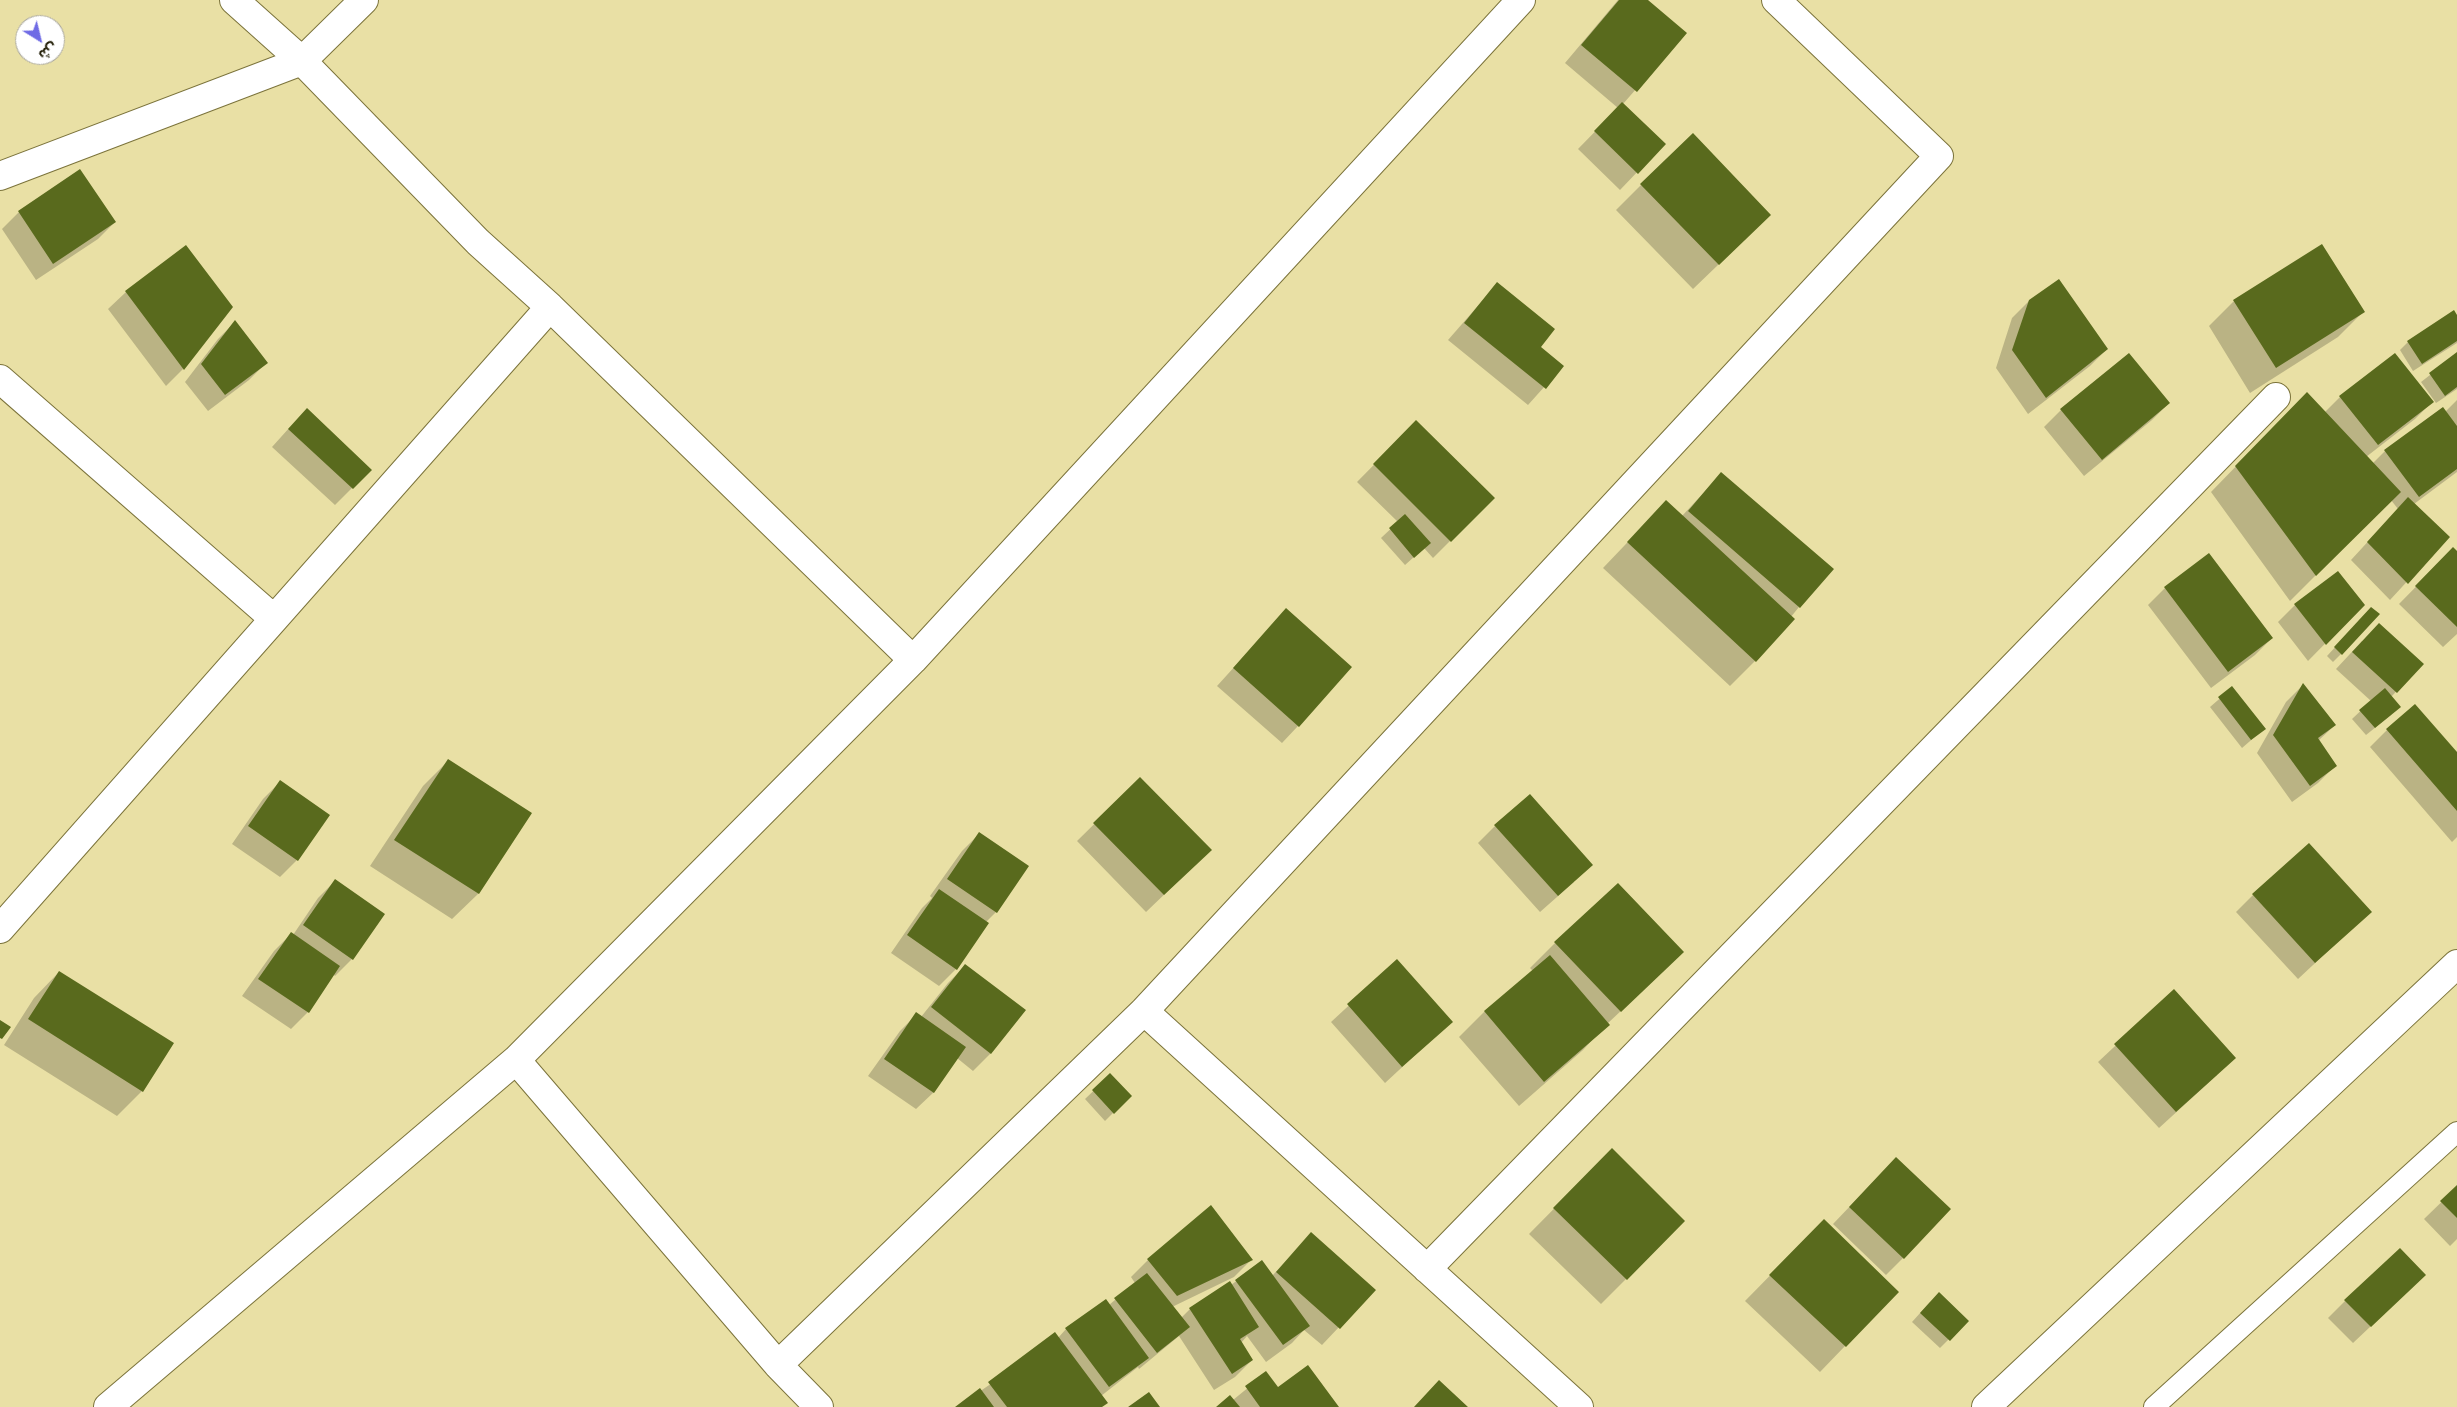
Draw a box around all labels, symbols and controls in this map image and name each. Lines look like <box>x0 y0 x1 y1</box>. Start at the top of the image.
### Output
north arrow <box>15 15 65 65</box>
text: ش <box>35 38 61 64</box>

